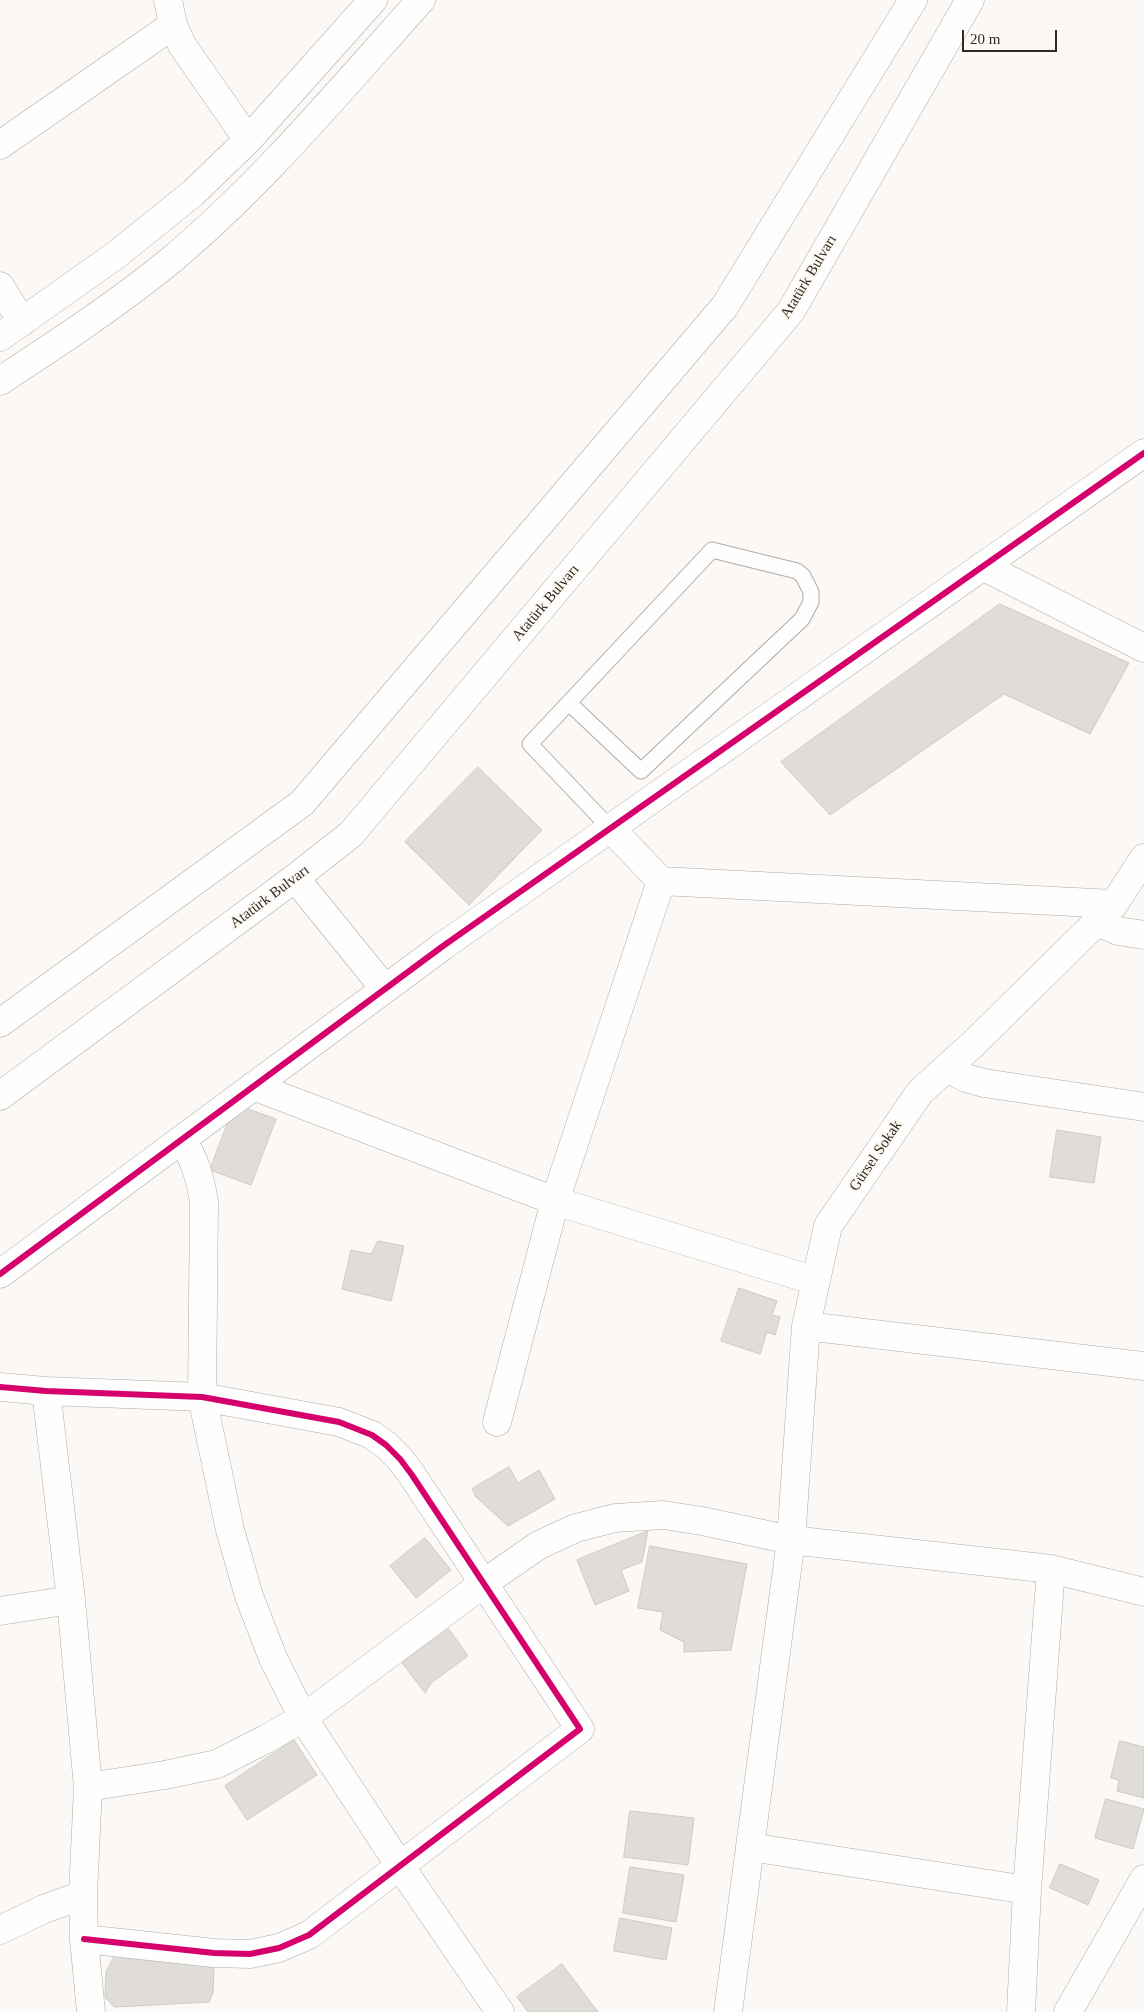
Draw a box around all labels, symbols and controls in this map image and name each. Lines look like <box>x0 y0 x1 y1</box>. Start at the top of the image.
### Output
scale bar <box>964 20 1059 52</box>
text: 20 m <box>970 31 1000 47</box>
street label: Atatürk Bulvarı <box>777 232 841 322</box>
street label: Atatürk Bulvarı <box>509 561 583 645</box>
street label: Atatürk Bulvarı <box>227 861 313 933</box>
street label: Gürsel Sokak <box>846 1117 906 1195</box>

